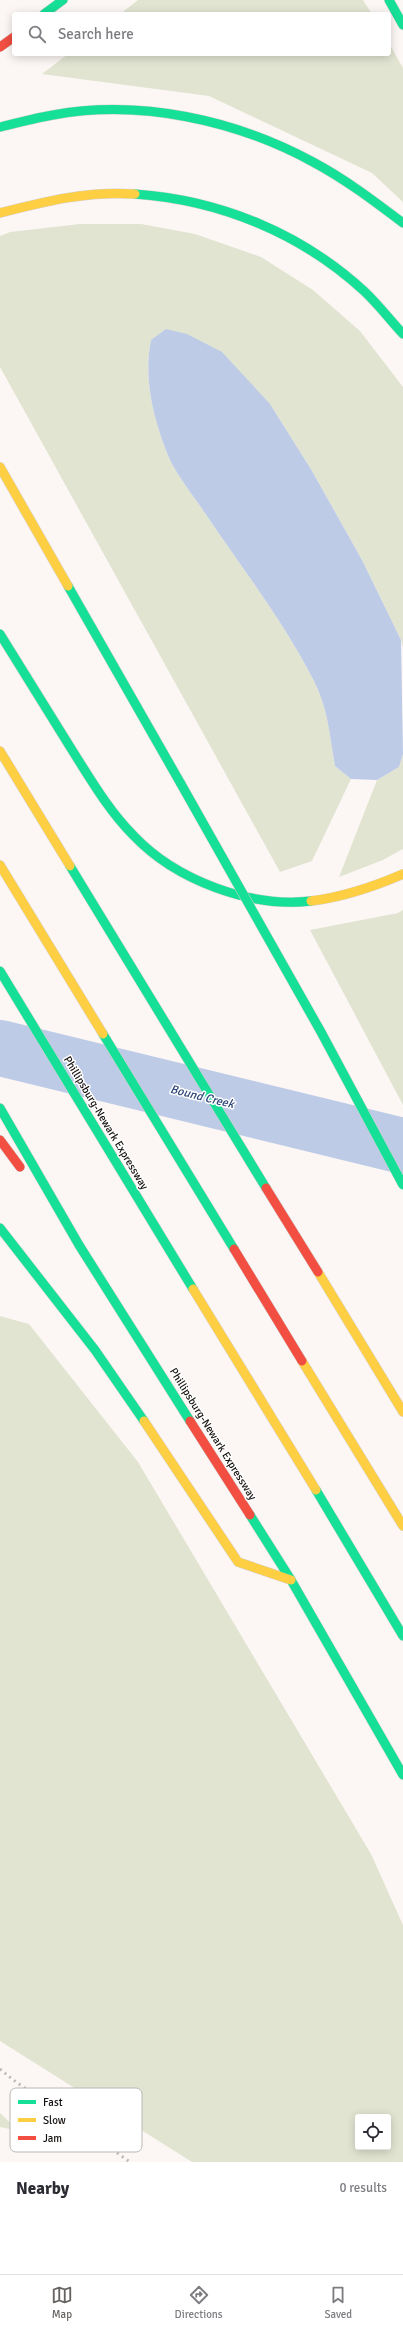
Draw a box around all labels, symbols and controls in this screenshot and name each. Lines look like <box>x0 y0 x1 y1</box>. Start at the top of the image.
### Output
search box <box>12 12 391 56</box>
icon: search <box>26 23 48 45</box>
text: Search here <box>58 25 134 43</box>
street label: Phillipsburg-Newark Expressway <box>61 1054 151 1193</box>
water label: Bound Creek <box>169 1082 236 1112</box>
street label: Phillipsburg-Newark Expressway <box>167 1366 260 1503</box>
legend <box>10 2088 142 2152</box>
text: Fast <box>43 2096 63 2109</box>
text: Slow <box>43 2114 66 2127</box>
map controls <box>355 2114 391 2150</box>
button: locate <box>355 2114 391 2150</box>
text: Jam <box>43 2132 62 2145</box>
text: Nearby <box>16 2178 69 2199</box>
text: 0 results <box>339 2180 387 2196</box>
tab: Map <box>51 2284 73 2321</box>
tab: Directions <box>175 2284 223 2321</box>
tab: Saved <box>324 2284 352 2321</box>

